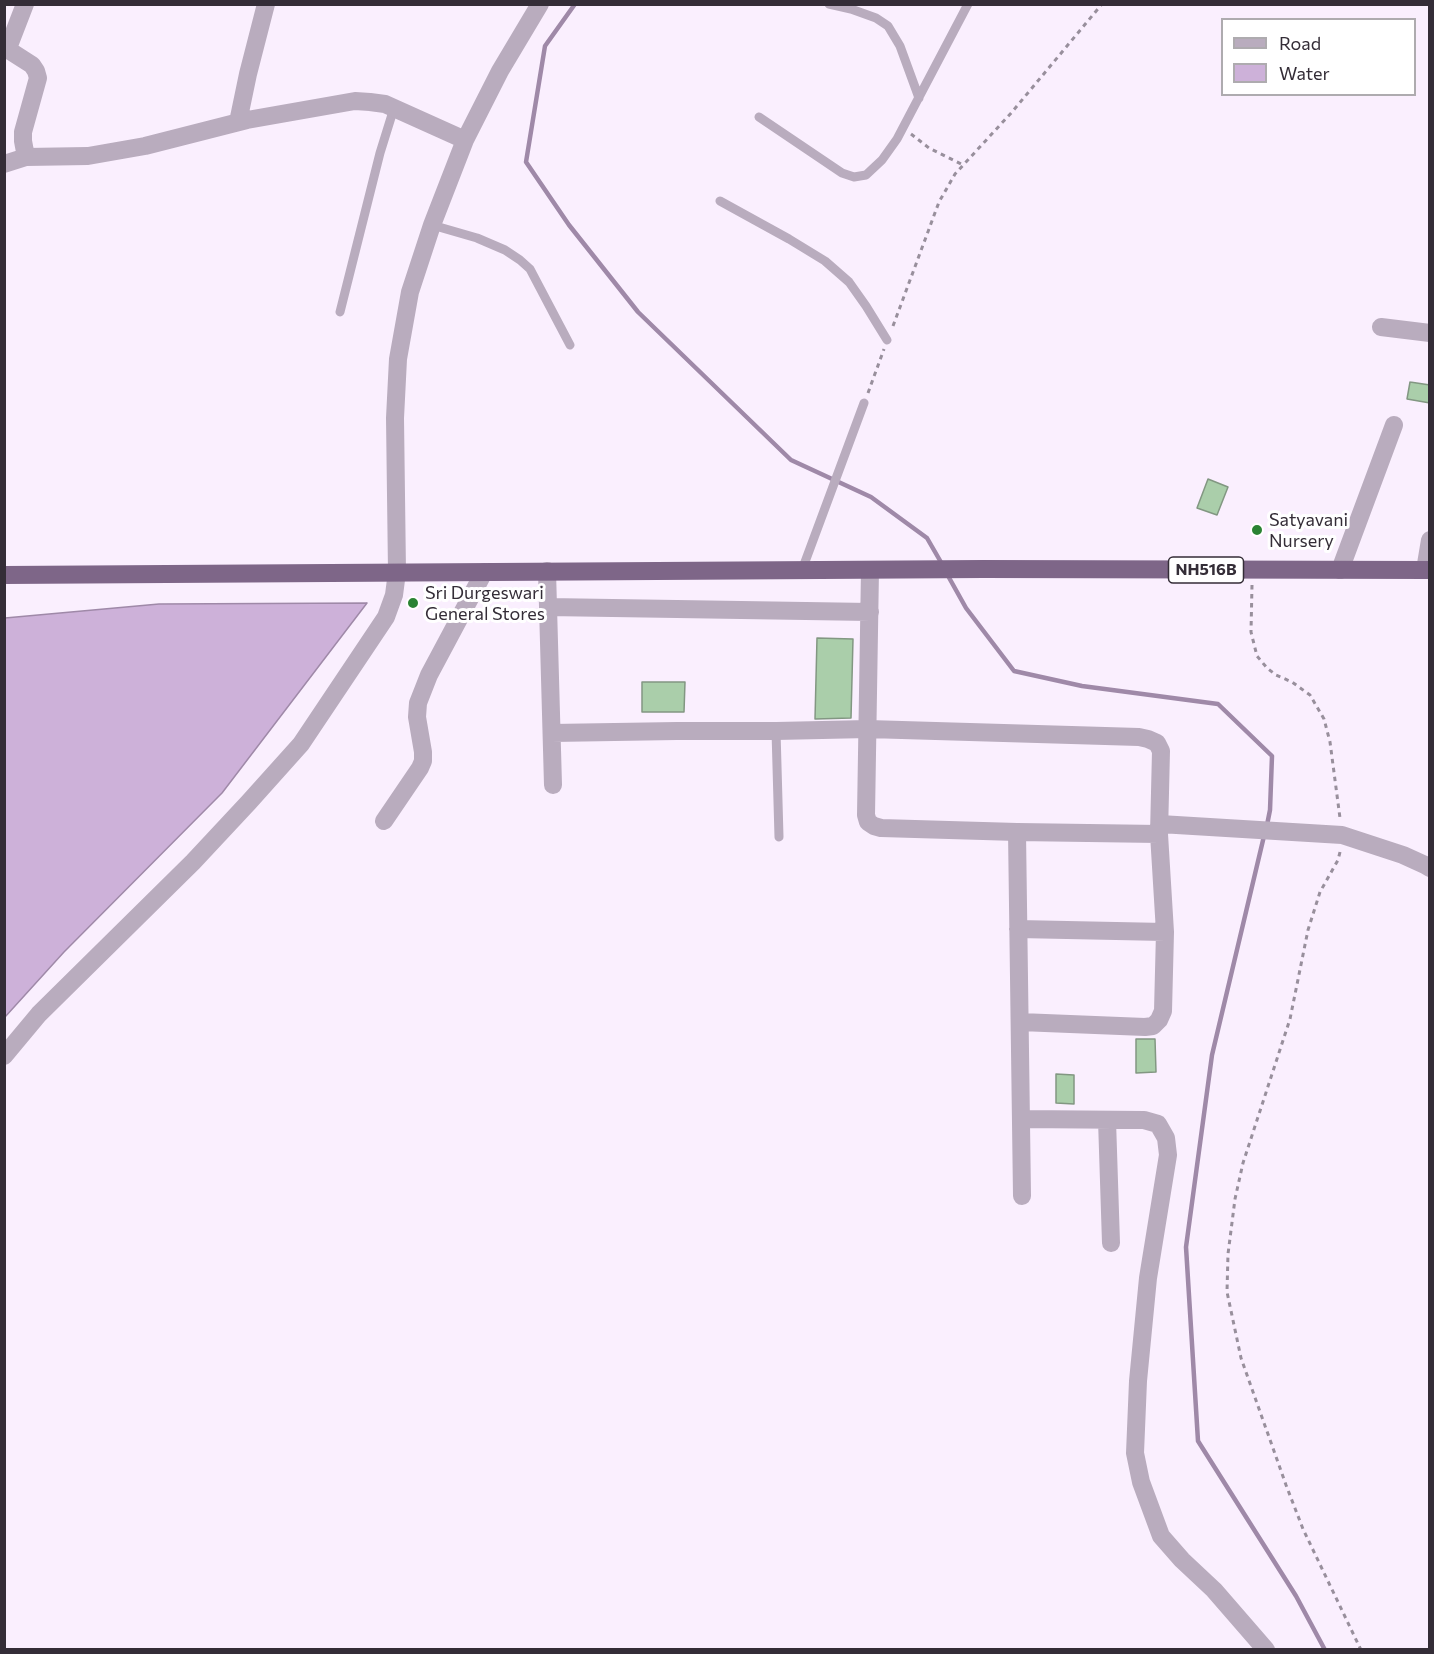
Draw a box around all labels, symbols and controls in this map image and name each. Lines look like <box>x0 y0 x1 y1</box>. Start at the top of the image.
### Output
legend <box>1221 18 1416 96</box>
text: Road <box>1279 32 1321 54</box>
text: Water <box>1279 62 1330 84</box>
place label: Satyavani Nursery <box>1269 509 1348 552</box>
marker: Satyavani Nursery <box>1250 523 1264 537</box>
road number: NH516B <box>1168 557 1244 583</box>
place label: Sri Durgeswari General Stores <box>425 582 545 624</box>
marker: Sri Durgeswari General Stores <box>406 596 420 610</box>

